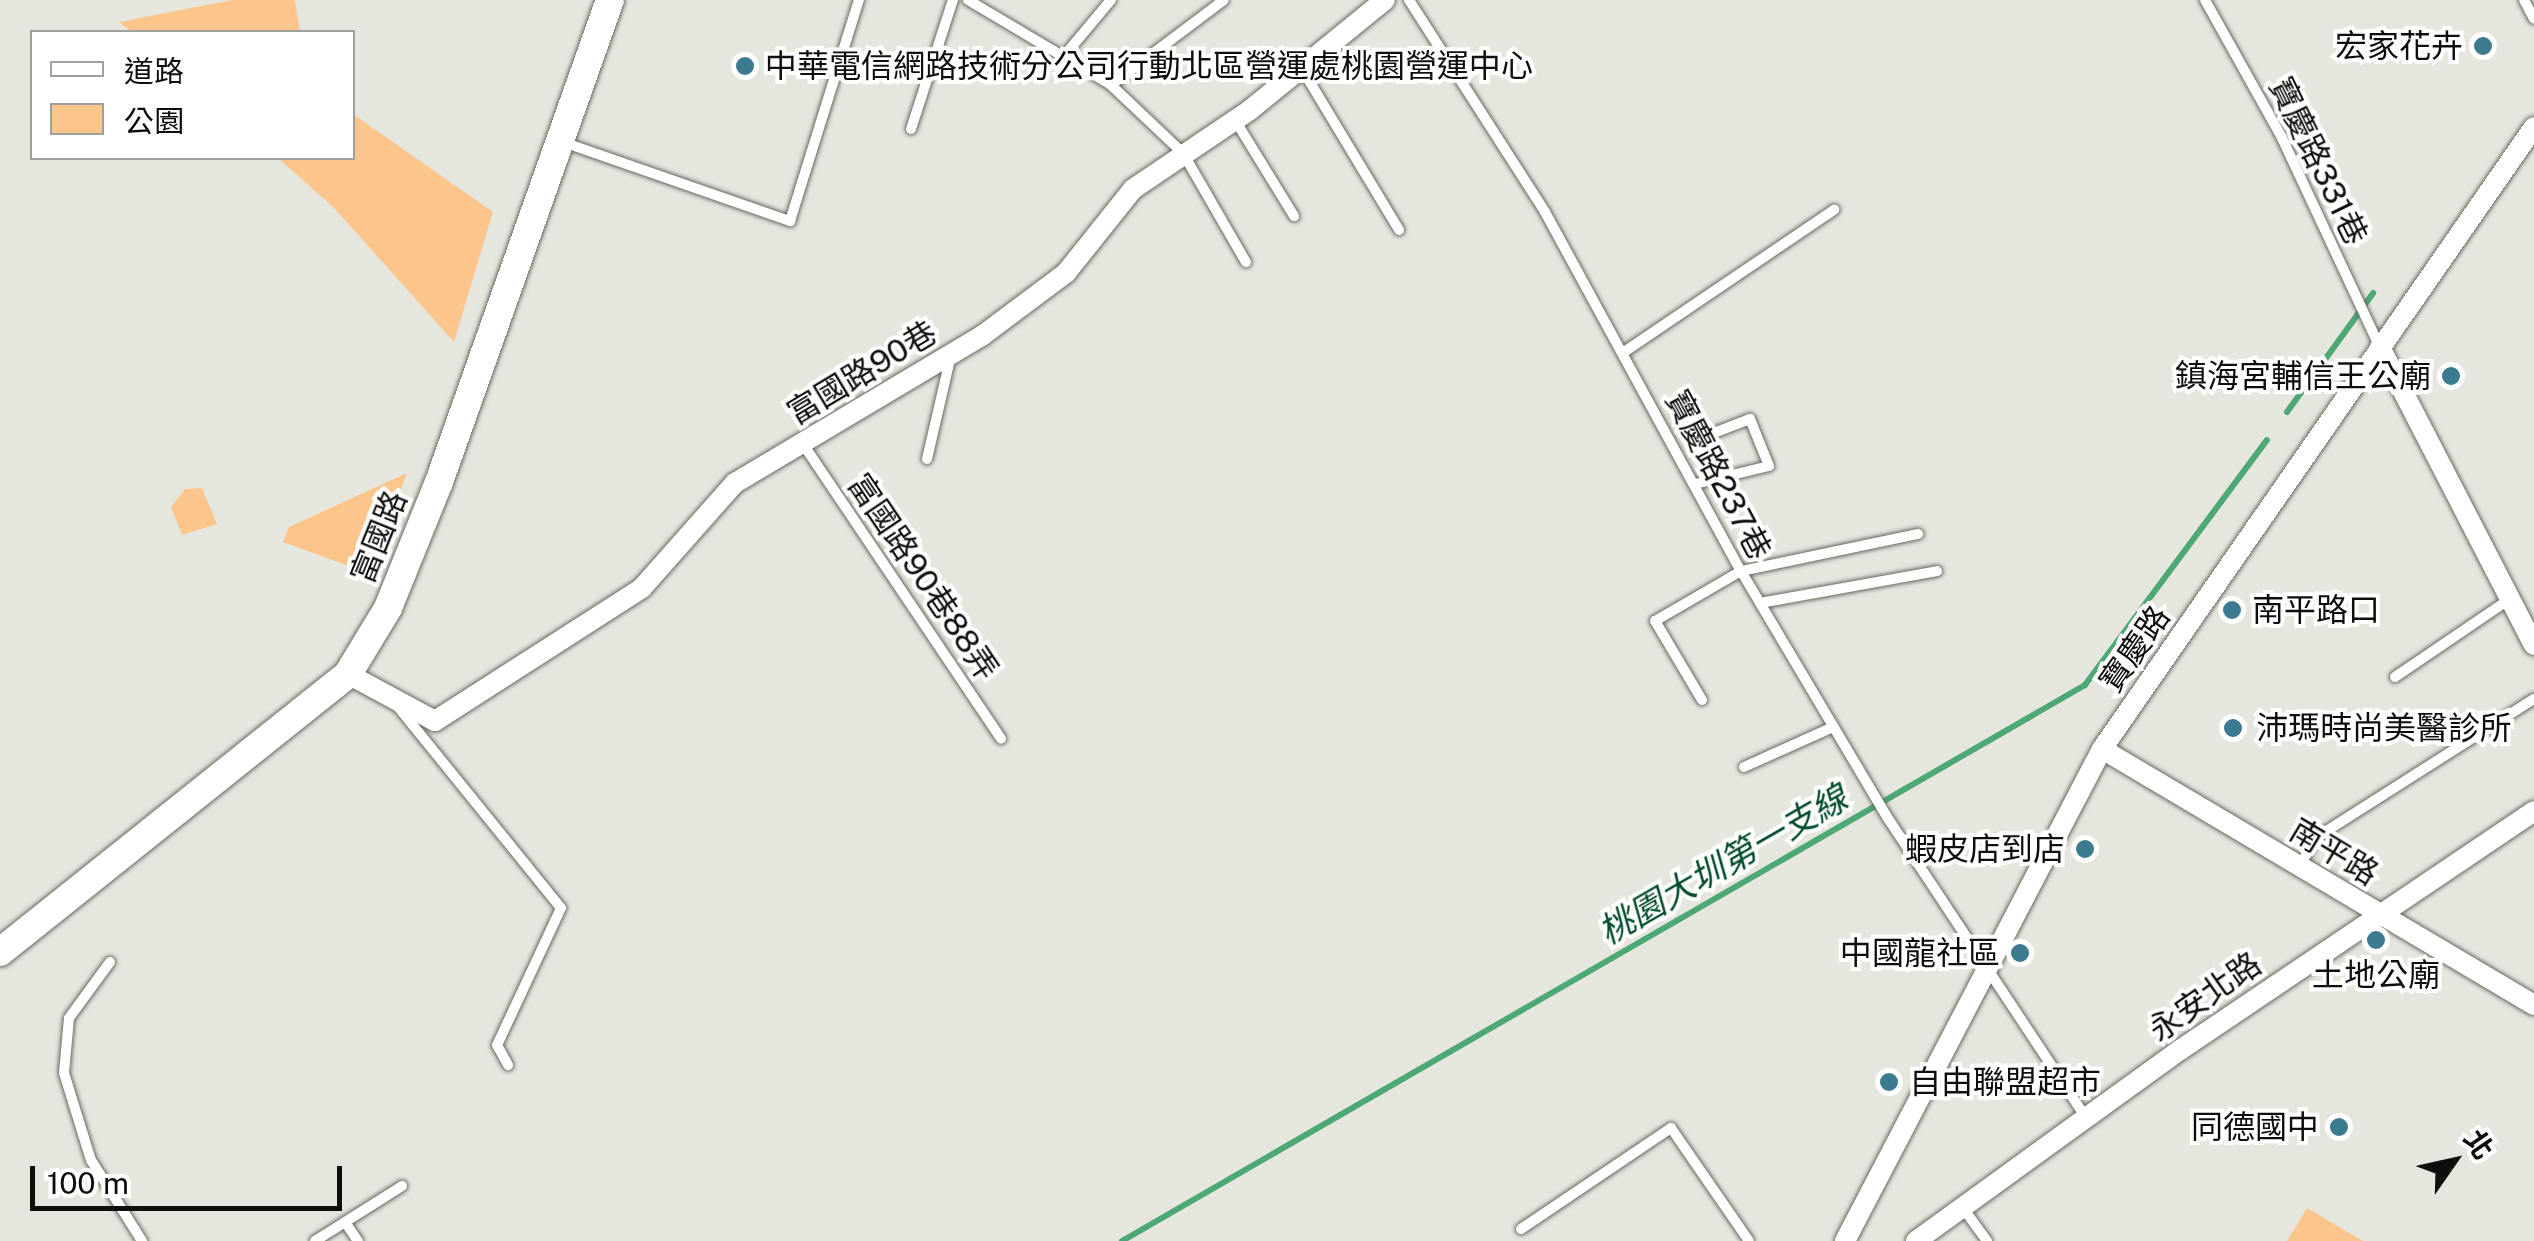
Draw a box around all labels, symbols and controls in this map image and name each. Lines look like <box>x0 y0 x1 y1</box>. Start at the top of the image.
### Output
place label: 宏家花卉 <box>2335 27 2463 65</box>
legend <box>30 30 355 160</box>
marker: 宏家花卉 <box>2472 35 2494 57</box>
place label: 中華電信網路技術分公司行動北區營運處桃園營運中心 <box>765 47 1533 85</box>
text: 道路 <box>124 53 184 89</box>
marker: 中華電信網路技術分公司行動北區營運處桃園營運中心 <box>734 55 756 77</box>
street label: 寶慶路331巷 <box>2261 71 2375 251</box>
text: 公園 <box>124 103 184 139</box>
street label: 富國路90巷 <box>780 313 944 433</box>
place label: 鎮海宮輔信王公廟 <box>2175 357 2431 395</box>
marker: 鎮海宮輔信王公廟 <box>2440 365 2462 387</box>
street label: 寶慶路237巷 <box>1657 384 1779 566</box>
street label: 富國路90巷88弄 <box>840 467 1006 687</box>
street label: 富國路 <box>343 485 415 589</box>
place label: 南平路口 <box>2252 591 2380 629</box>
street label: 寶慶路 <box>2092 599 2178 699</box>
marker: 南平路口 <box>2221 599 2243 621</box>
place label: 沛瑪時尚美醫診所 <box>2256 709 2512 747</box>
marker: 沛瑪時尚美醫診所 <box>2220 715 2246 741</box>
water label: 桃園大圳第一支線 <box>1591 777 1855 953</box>
street label: 南平路 <box>2283 811 2385 893</box>
place label: 蝦皮店到店 <box>1905 830 2065 868</box>
marker: 蝦皮店到店 <box>2074 838 2096 860</box>
marker: 土地公廟 <box>2365 929 2387 951</box>
place label: 中國龍社區 <box>1840 934 2000 972</box>
marker: 中國龍社區 <box>2009 942 2031 964</box>
street label: 永安北路 <box>2142 945 2268 1049</box>
place label: 土地公廟 <box>2312 956 2440 994</box>
place label: 自由聯盟超市 <box>1909 1063 2101 1101</box>
marker: 自由聯盟超市 <box>1878 1071 1900 1093</box>
place label: 同德國中 <box>2191 1108 2319 1146</box>
north arrow <box>2404 1111 2504 1211</box>
marker: 同德國中 <box>2328 1116 2350 1138</box>
text: 北 <box>2458 1123 2501 1165</box>
scale bar <box>35 1146 348 1208</box>
text: 100 m <box>47 1165 129 1201</box>

